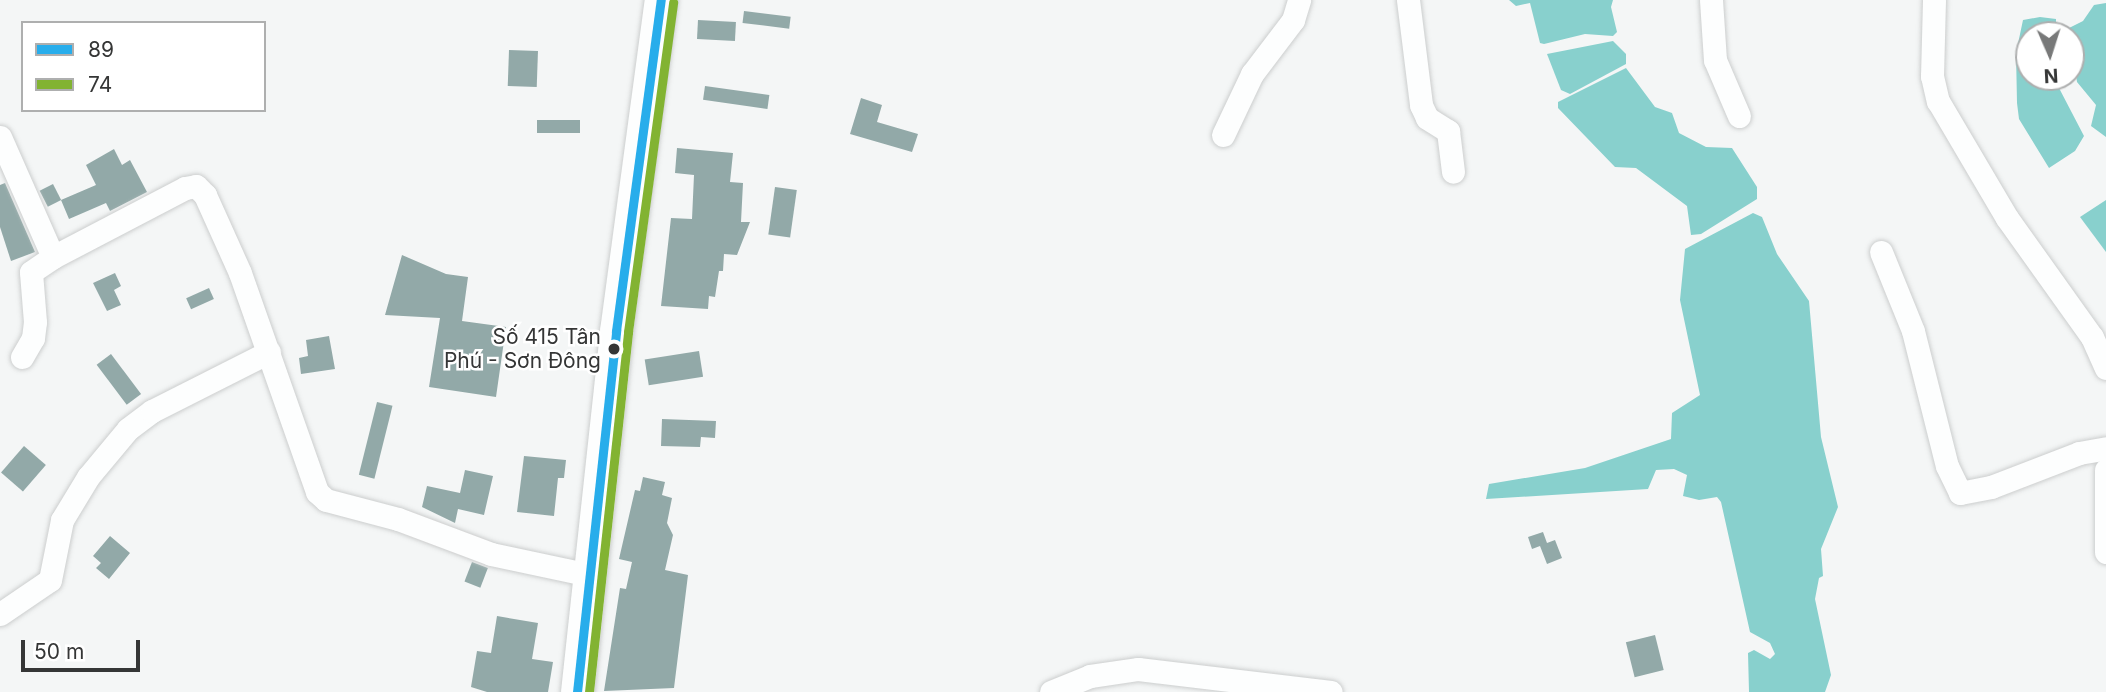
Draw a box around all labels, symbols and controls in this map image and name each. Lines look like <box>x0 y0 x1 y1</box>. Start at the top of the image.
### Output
legend <box>21 21 266 112</box>
north arrow <box>2015 21 2085 91</box>
text: 89 <box>88 37 114 62</box>
text: N <box>2043 64 2059 87</box>
text: 74 <box>88 72 112 97</box>
place label: Số 415 Tân Phú - Sơn Đông <box>444 324 601 374</box>
marker: Số 415 Tân Phú - Sơn Đông <box>607 342 621 356</box>
scale bar <box>24 626 144 670</box>
text: 50 m <box>34 639 84 664</box>

